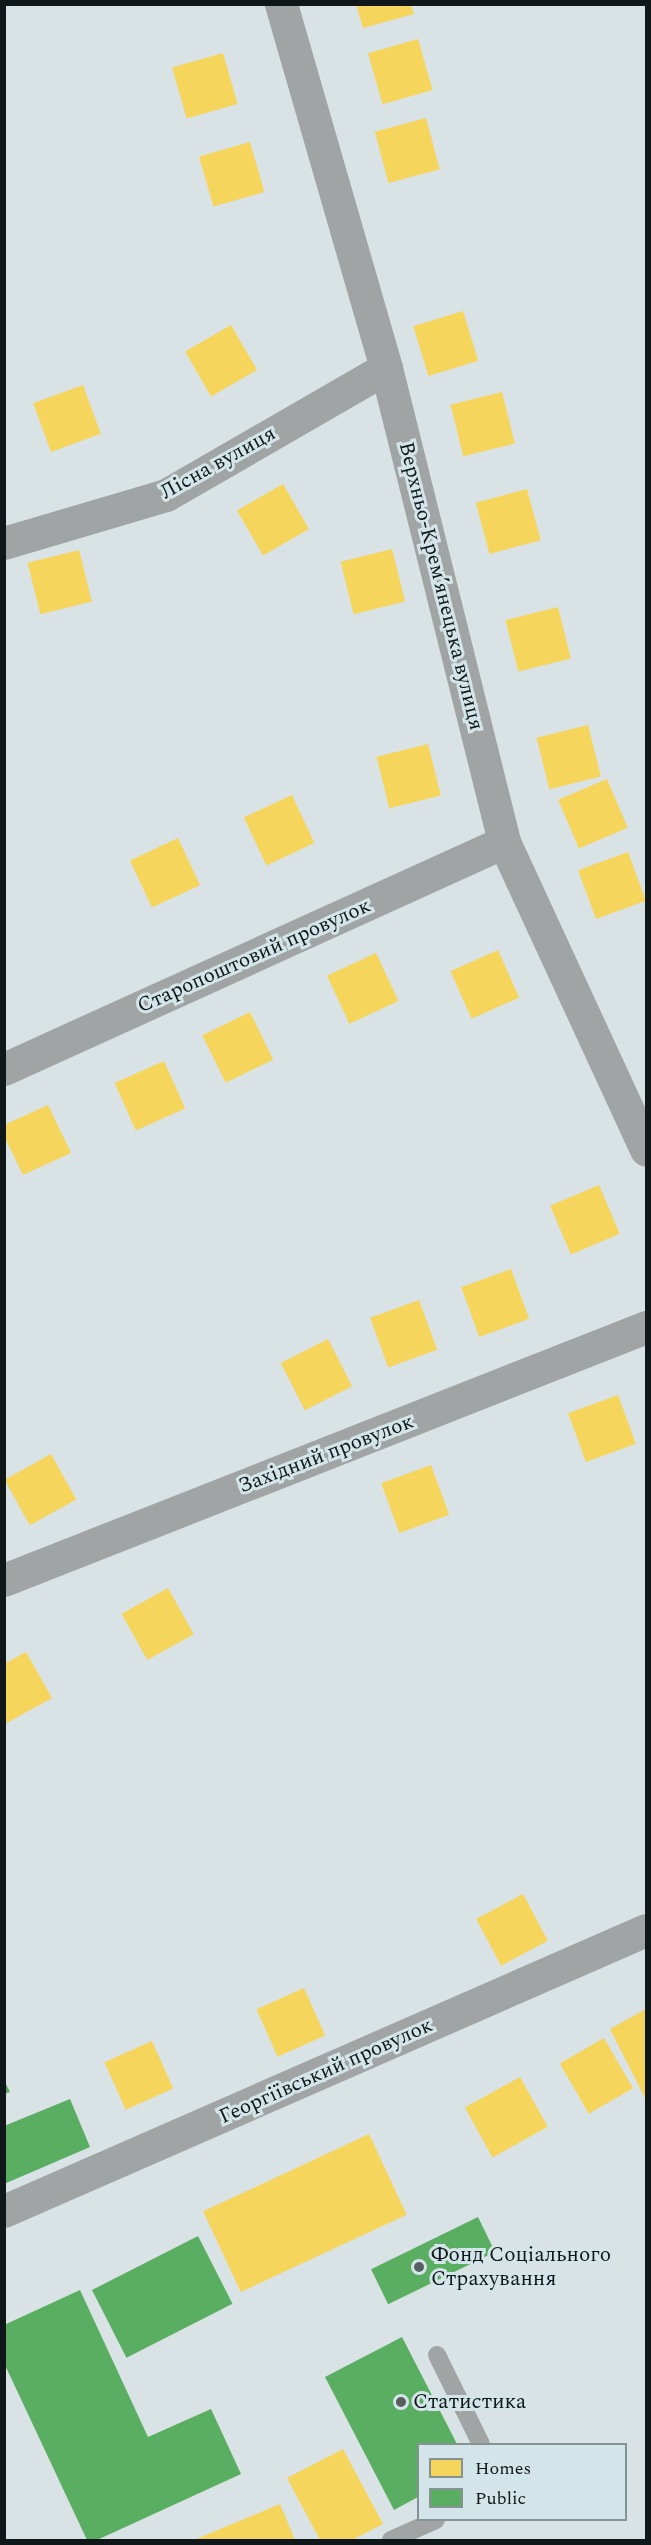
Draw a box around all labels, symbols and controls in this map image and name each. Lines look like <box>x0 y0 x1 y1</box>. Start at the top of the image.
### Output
street label: Лісна вулиця <box>156 421 280 505</box>
street label: Верхньо-Крем’янецька вулиця <box>393 439 489 733</box>
street label: Старопоштовий провулок <box>133 893 375 1019</box>
street label: Західний провулок <box>235 1409 417 1499</box>
street label: Георгіївський провулок <box>215 2012 437 2130</box>
place label: Фонд Соцiального Страхування <box>431 2242 611 2292</box>
marker: Фонд Соцiального Страхування <box>412 2260 426 2274</box>
place label: Статистика <box>413 2389 526 2415</box>
marker: Статистика <box>394 2395 408 2409</box>
legend <box>417 2443 627 2521</box>
text: Homes <box>475 2455 531 2482</box>
text: Public <box>475 2485 526 2512</box>

